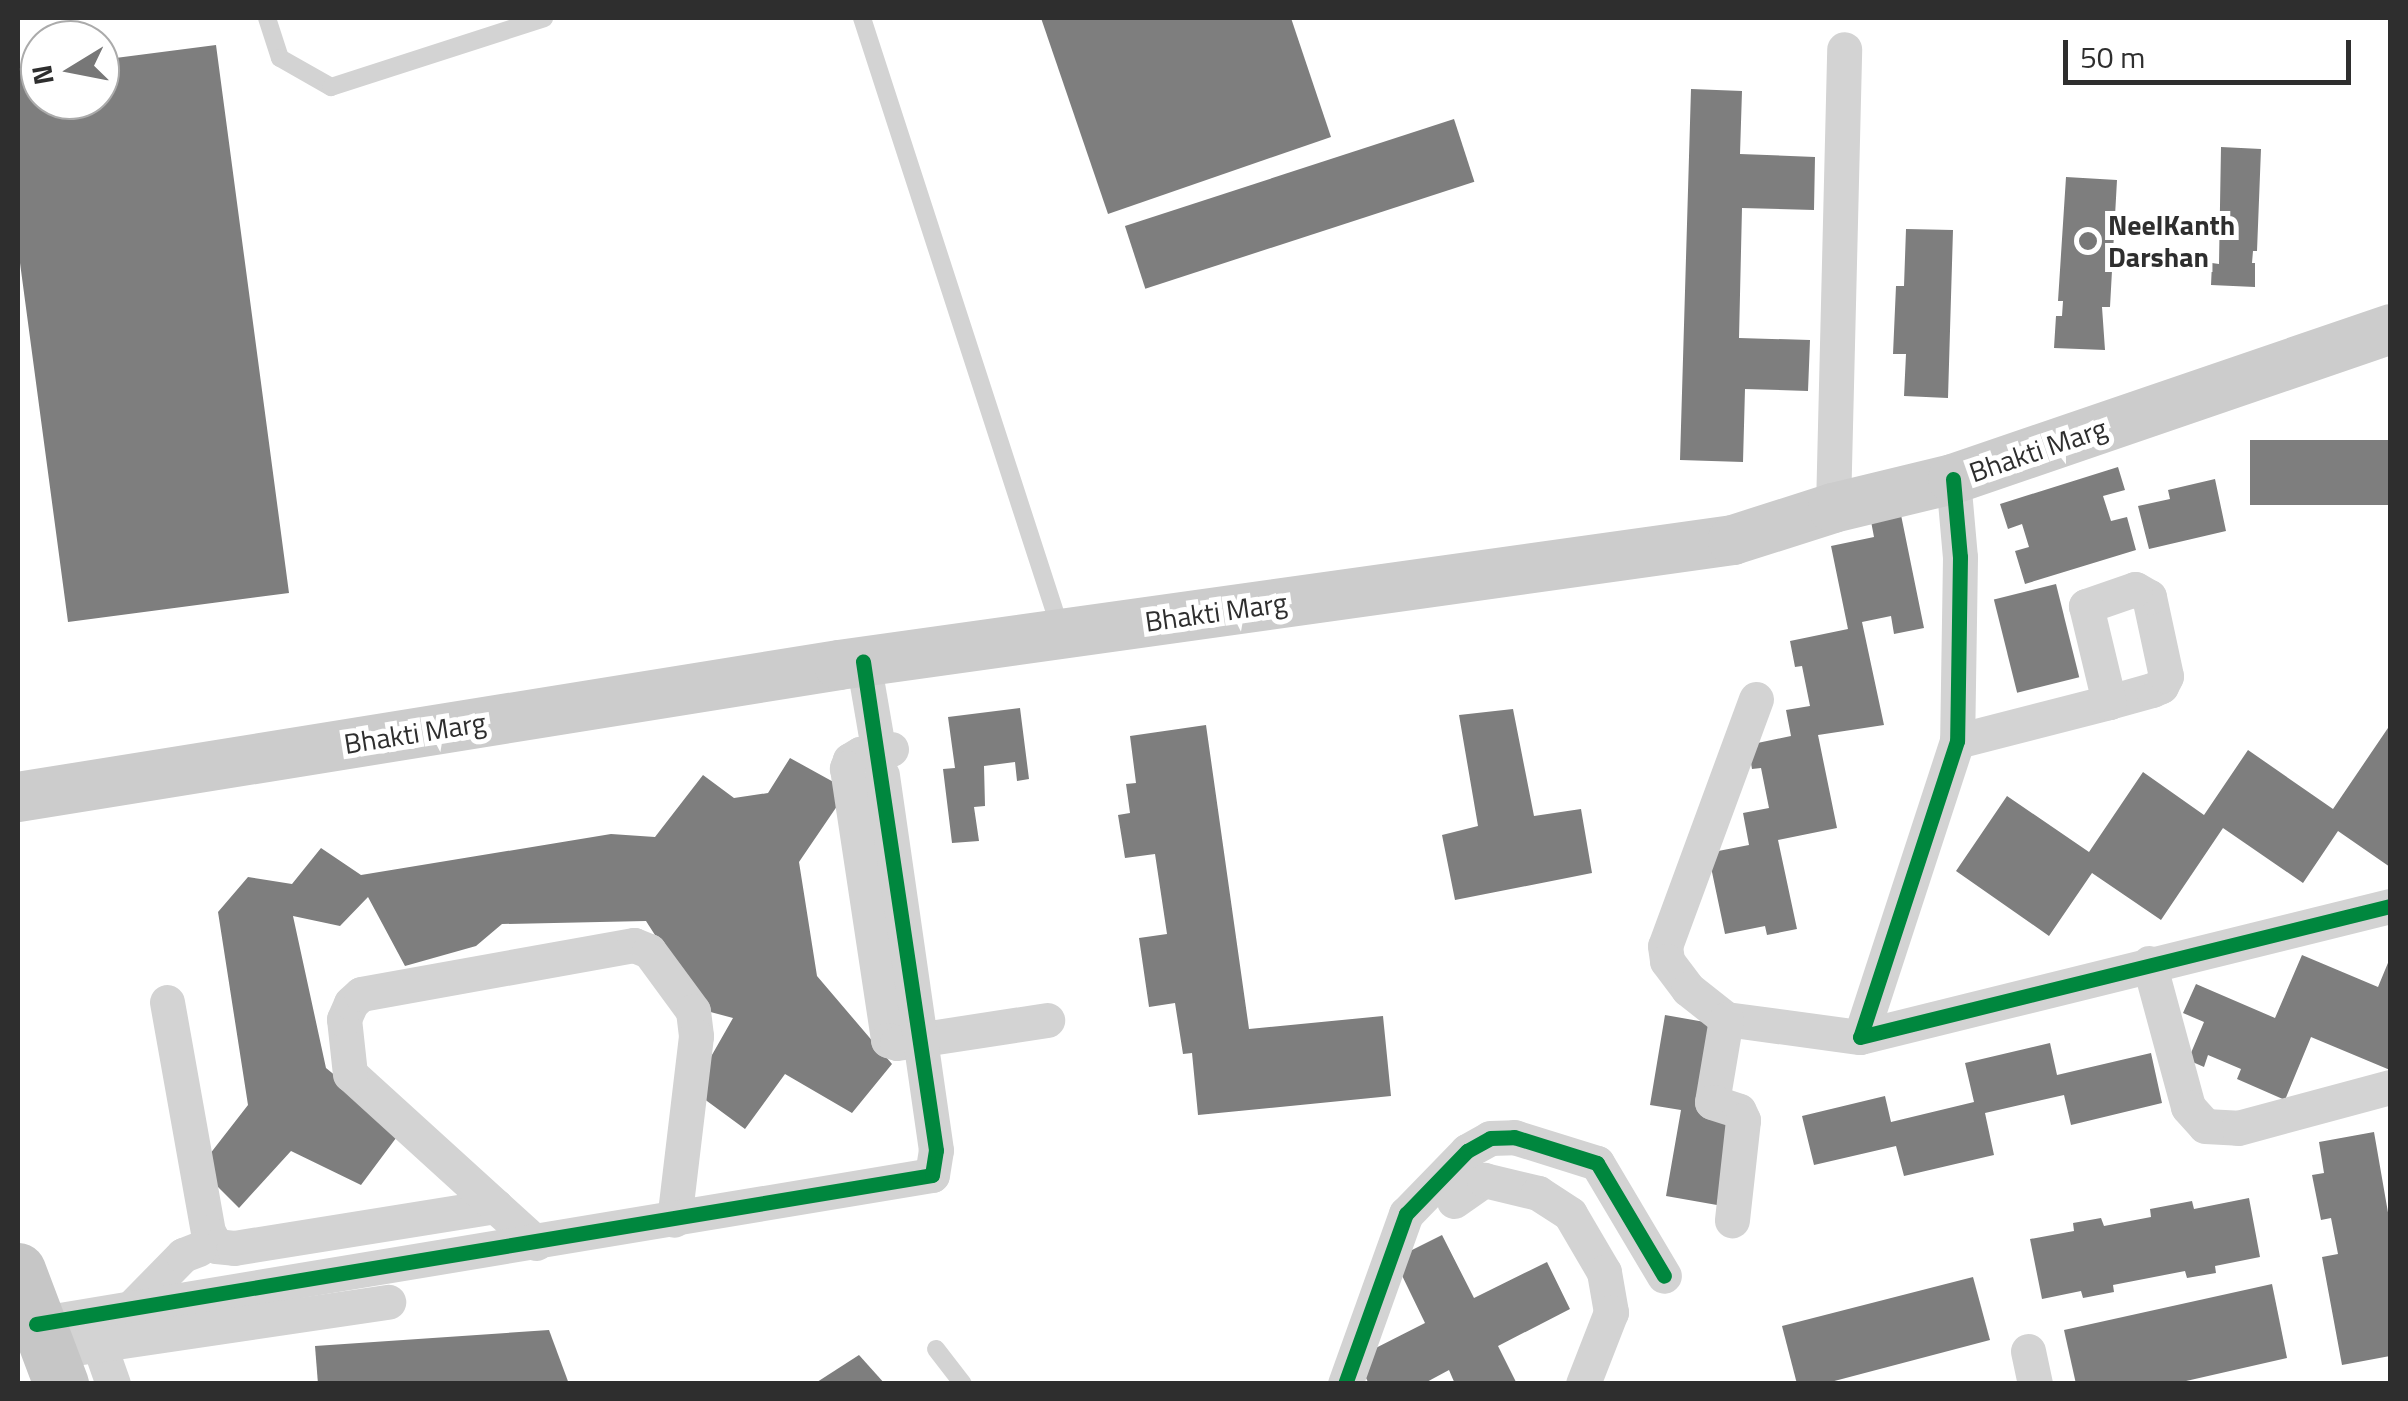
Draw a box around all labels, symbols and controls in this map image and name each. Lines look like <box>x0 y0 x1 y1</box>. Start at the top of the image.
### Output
north arrow <box>20 20 120 120</box>
scale bar <box>2068 20 2356 82</box>
text: 50 m <box>2080 34 2145 80</box>
text: N <box>19 62 65 88</box>
place label: NeelKanth Darshan <box>2108 208 2235 274</box>
marker: NeelKanth Darshan <box>2077 230 2099 252</box>
street label: Bhakti Marg <box>1965 411 2111 489</box>
street label: Bhakti Marg <box>1143 585 1289 639</box>
street label: Bhakti Marg <box>342 705 488 761</box>

